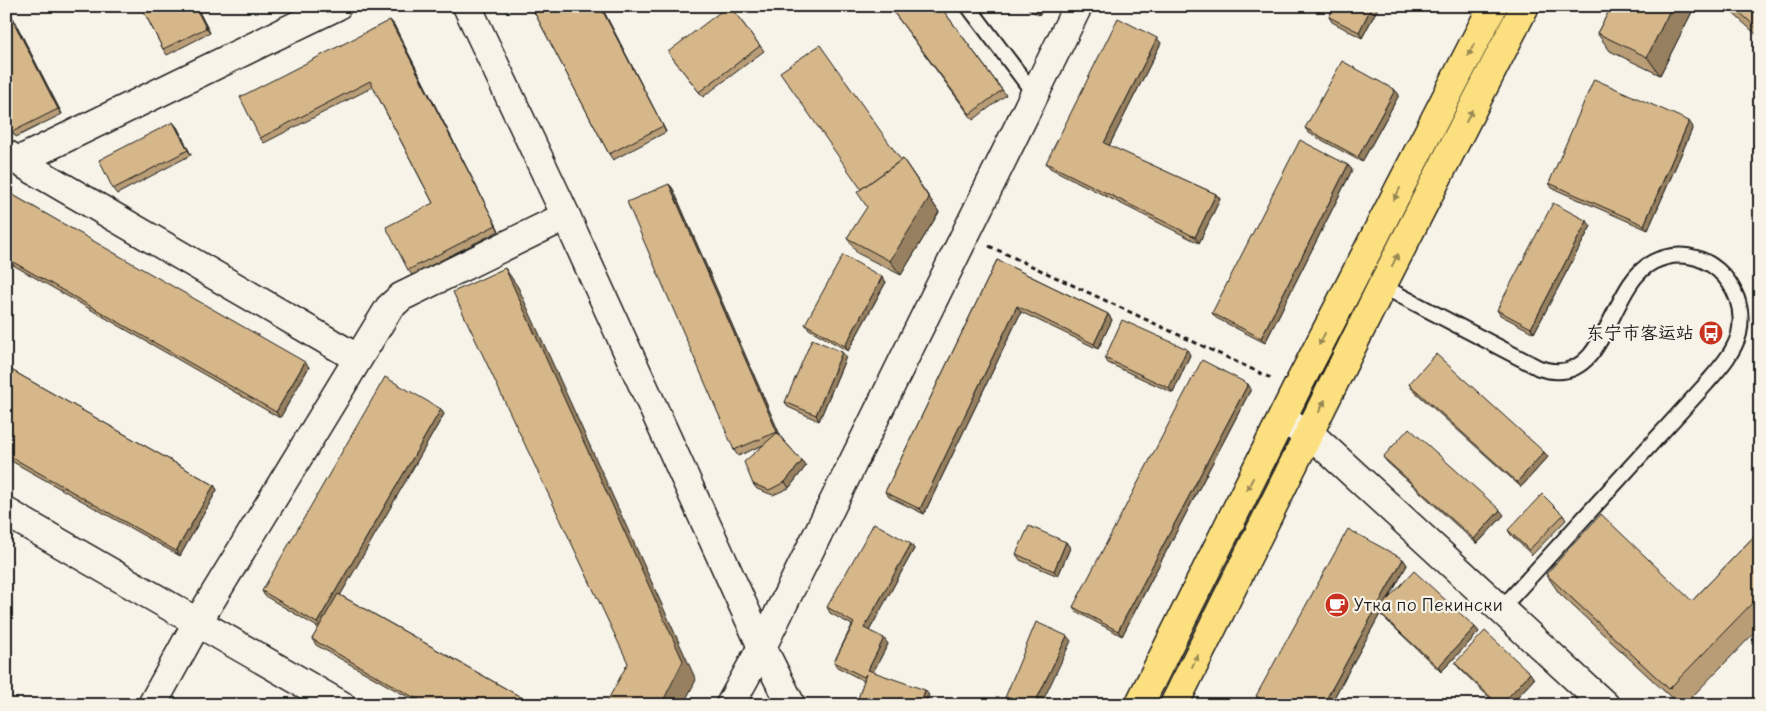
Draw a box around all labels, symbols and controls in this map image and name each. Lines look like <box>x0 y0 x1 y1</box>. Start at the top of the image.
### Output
one-way arrow <box>1467 42 1475 57</box>
one-way arrow <box>1465 109 1473 123</box>
one-way arrow <box>1393 187 1401 201</box>
one-way arrow <box>1391 253 1399 268</box>
place label: 东宁市客运站 <box>1586 317 1694 349</box>
bus stop icon: 东宁市客运站 <box>1698 320 1724 346</box>
one-way arrow <box>1318 332 1326 346</box>
one-way arrow <box>1318 398 1326 413</box>
one-way arrow <box>1246 477 1254 492</box>
place label: Утка по Пекински <box>1354 589 1503 621</box>
cafe icon: Утка по Пекински <box>1324 592 1350 618</box>
one-way arrow <box>1192 654 1200 668</box>

